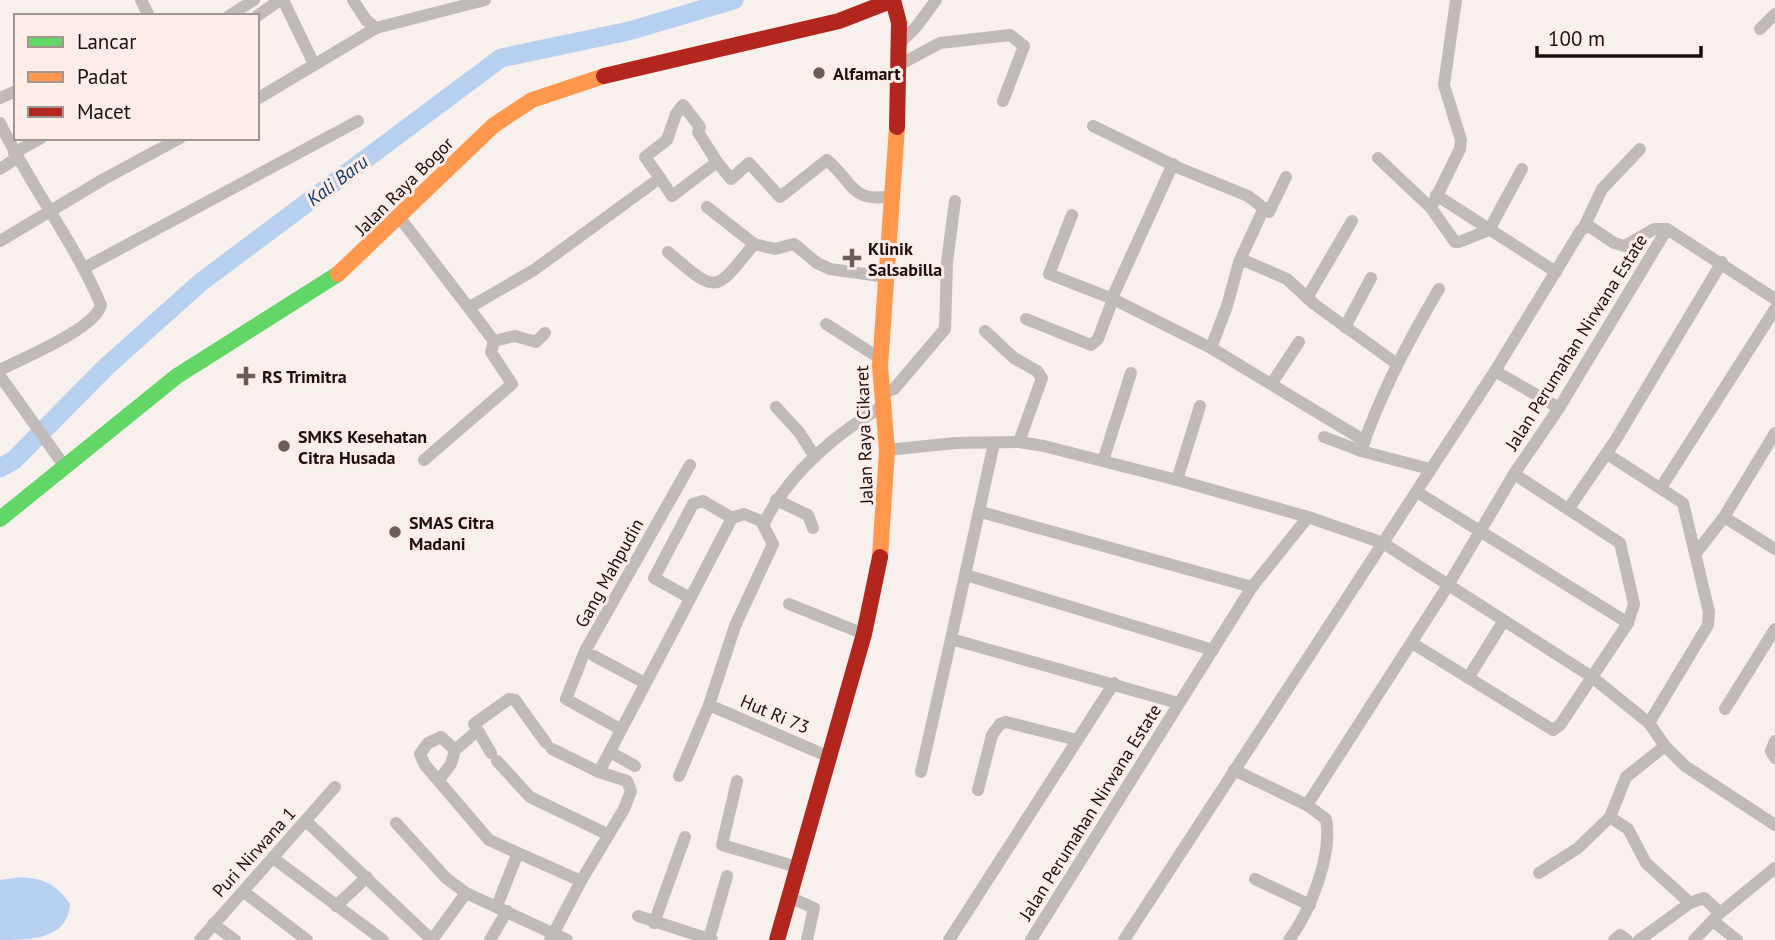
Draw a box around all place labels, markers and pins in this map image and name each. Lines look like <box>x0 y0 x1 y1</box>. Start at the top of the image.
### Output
place label: Alfamart <box>833 62 901 85</box>
marker: Alfamart <box>811 65 827 81</box>
place label: Klinik Salsabilla <box>868 237 942 281</box>
marker: Klinik Salsabilla <box>842 248 862 268</box>
place label: RS Trimitra <box>262 365 347 388</box>
marker: RS Trimitra <box>236 366 256 386</box>
place label: SMKS Kesehatan Citra Husada <box>298 425 427 469</box>
marker: SMKS Kesehatan Citra Husada <box>276 438 292 454</box>
place label: SMAS Citra Madani <box>409 511 494 555</box>
marker: SMAS Citra Madani <box>387 524 403 540</box>

